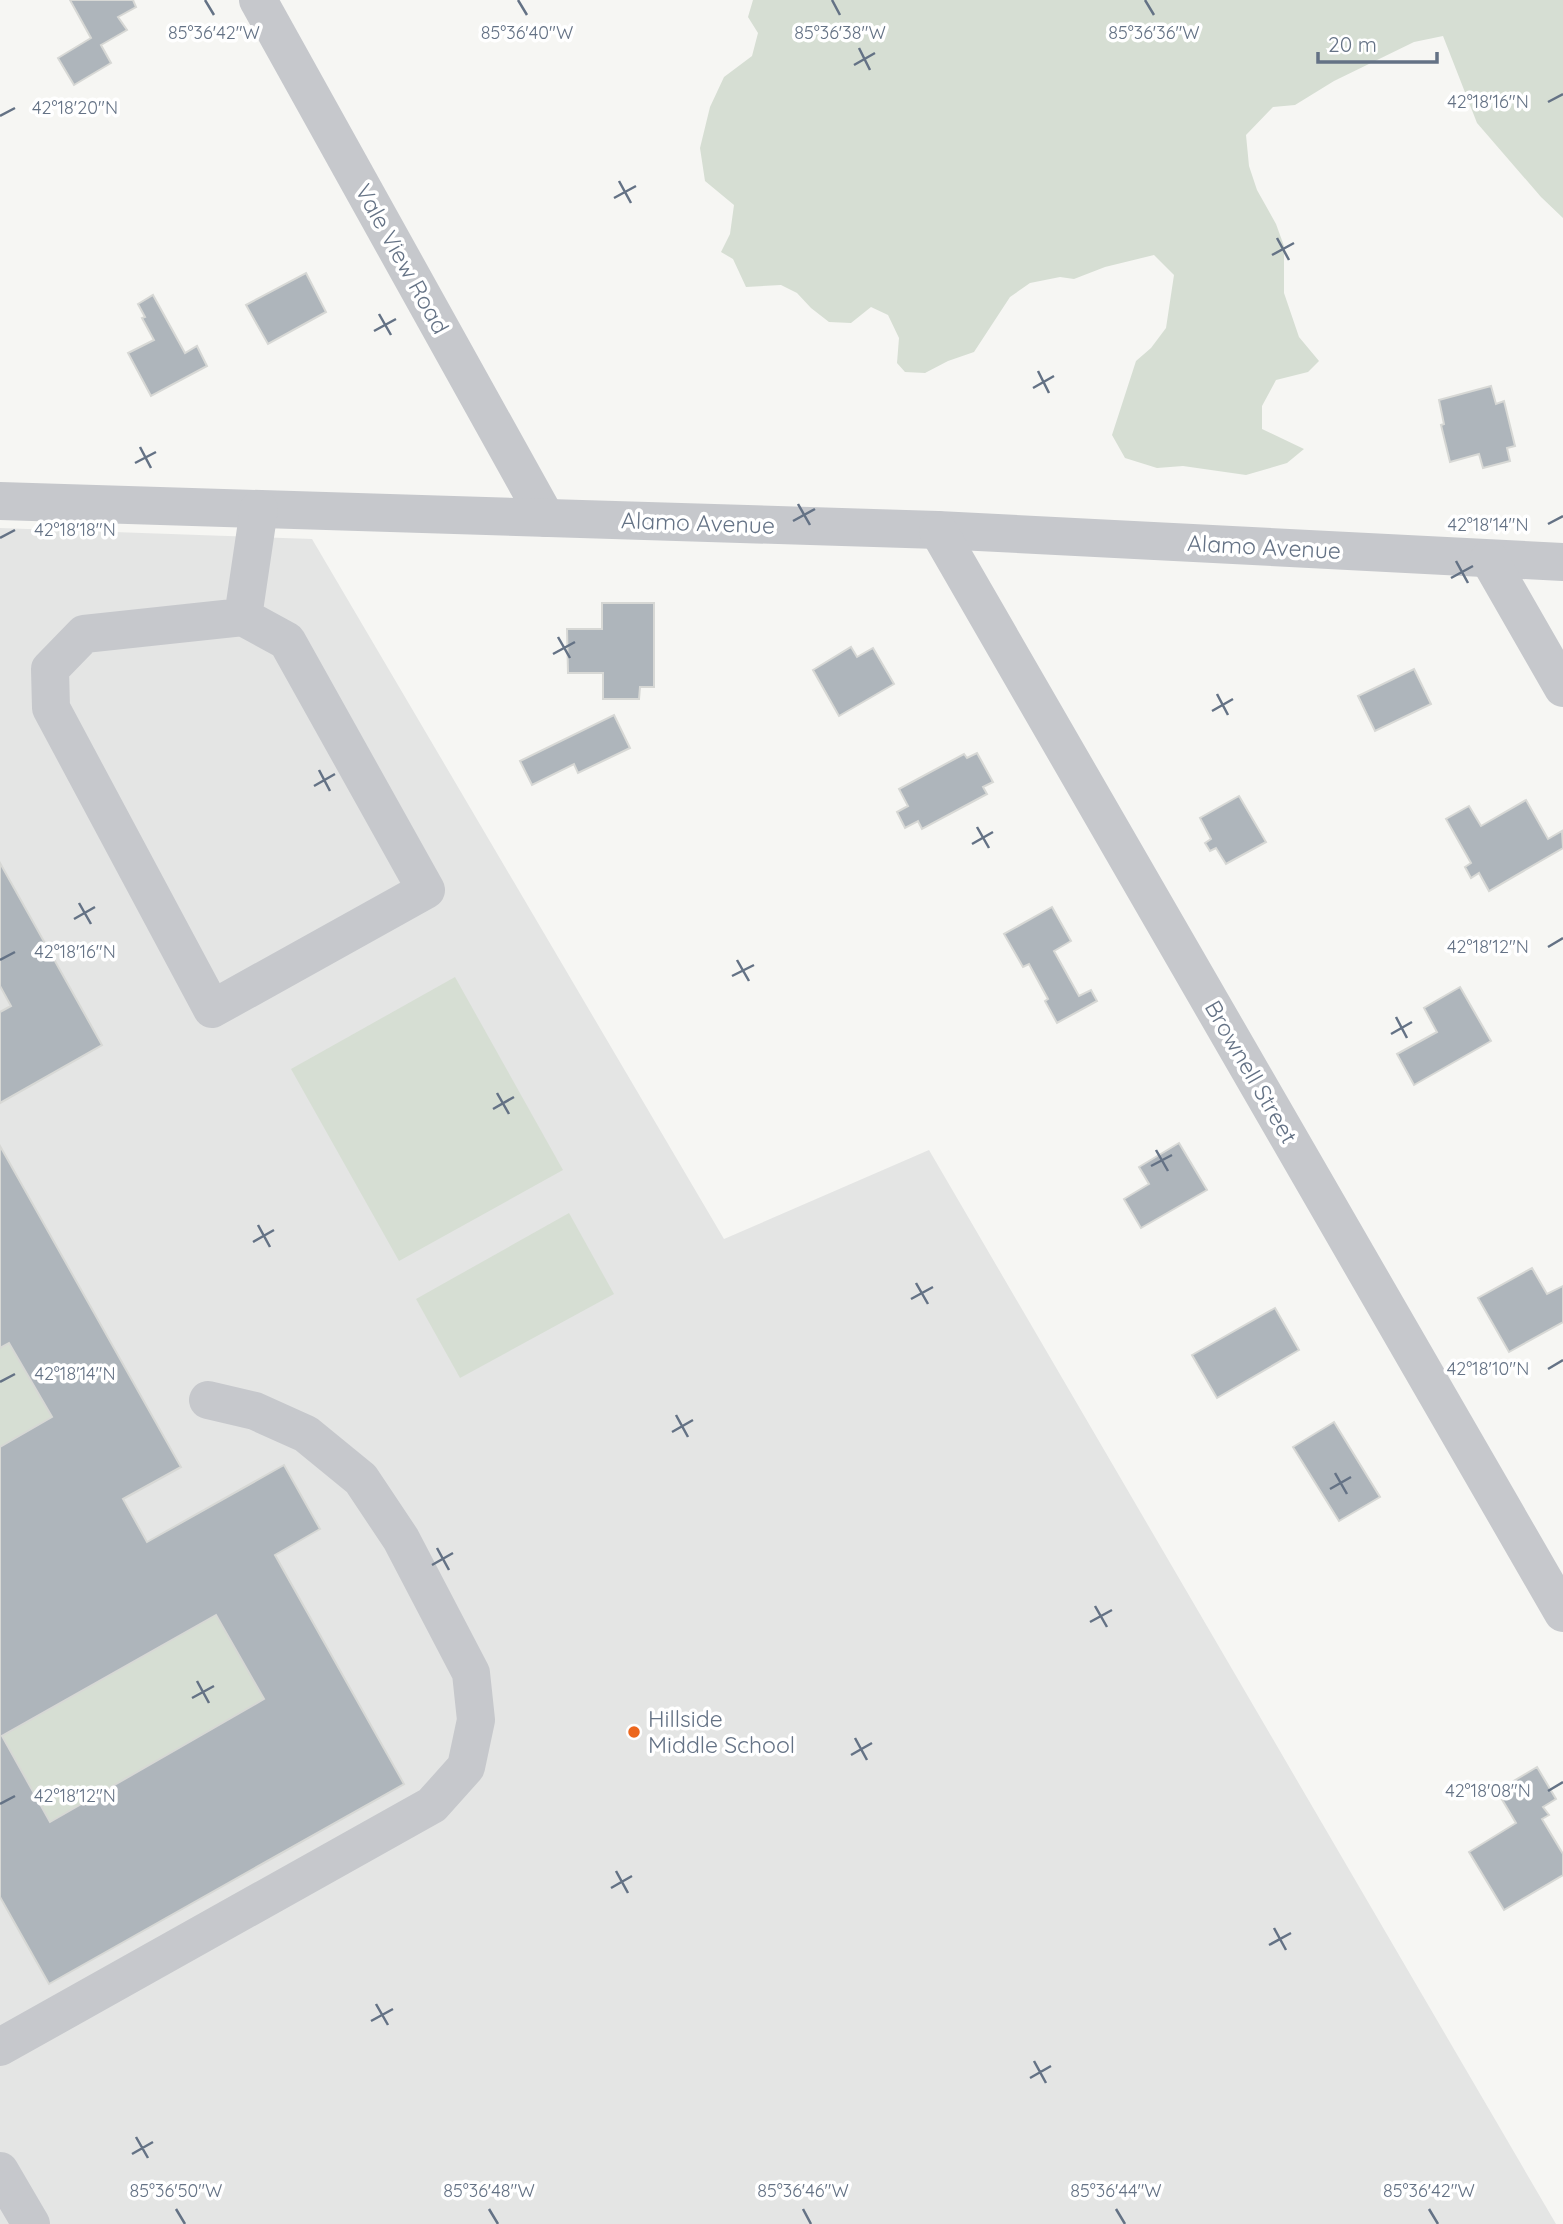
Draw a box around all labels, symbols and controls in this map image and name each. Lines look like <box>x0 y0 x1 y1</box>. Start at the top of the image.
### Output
text: 85°36'42"W <box>168 21 260 44</box>
text: 85°36'40"W <box>481 21 573 44</box>
text: 85°36'38"W <box>794 21 886 44</box>
text: 85°36'36"W <box>1108 21 1200 44</box>
scale bar <box>1318 21 1437 65</box>
text: 20 m <box>1328 31 1377 57</box>
text: 42°18'16"N <box>1447 90 1529 113</box>
text: 42°18'20"N <box>32 96 118 119</box>
street label: Vale View Road <box>349 179 456 339</box>
street label: Alamo Avenue <box>621 505 775 540</box>
text: 42°18'14"N <box>1447 513 1529 536</box>
text: 42°18'18"N <box>34 518 116 541</box>
street label: Alamo Avenue <box>1186 528 1342 565</box>
text: 42°18'12"N <box>1447 935 1529 958</box>
text: 42°18'16"N <box>34 940 116 963</box>
street label: Brownell Street <box>1199 995 1304 1149</box>
text: 42°18'10"N <box>1447 1357 1529 1380</box>
text: 42°18'14"N <box>34 1362 116 1385</box>
place label: Hillside Middle School <box>648 1704 795 1759</box>
marker: Hillside Middle School <box>626 1724 642 1740</box>
text: 42°18'08"N <box>1445 1779 1531 1802</box>
text: 42°18'12"N <box>34 1784 116 1807</box>
text: 85°36'50"W <box>130 2179 222 2202</box>
text: 85°36'48"W <box>443 2179 535 2202</box>
text: 85°36'46"W <box>757 2179 849 2202</box>
text: 85°36'44"W <box>1070 2179 1162 2202</box>
text: 85°36'42"W <box>1383 2179 1475 2202</box>

